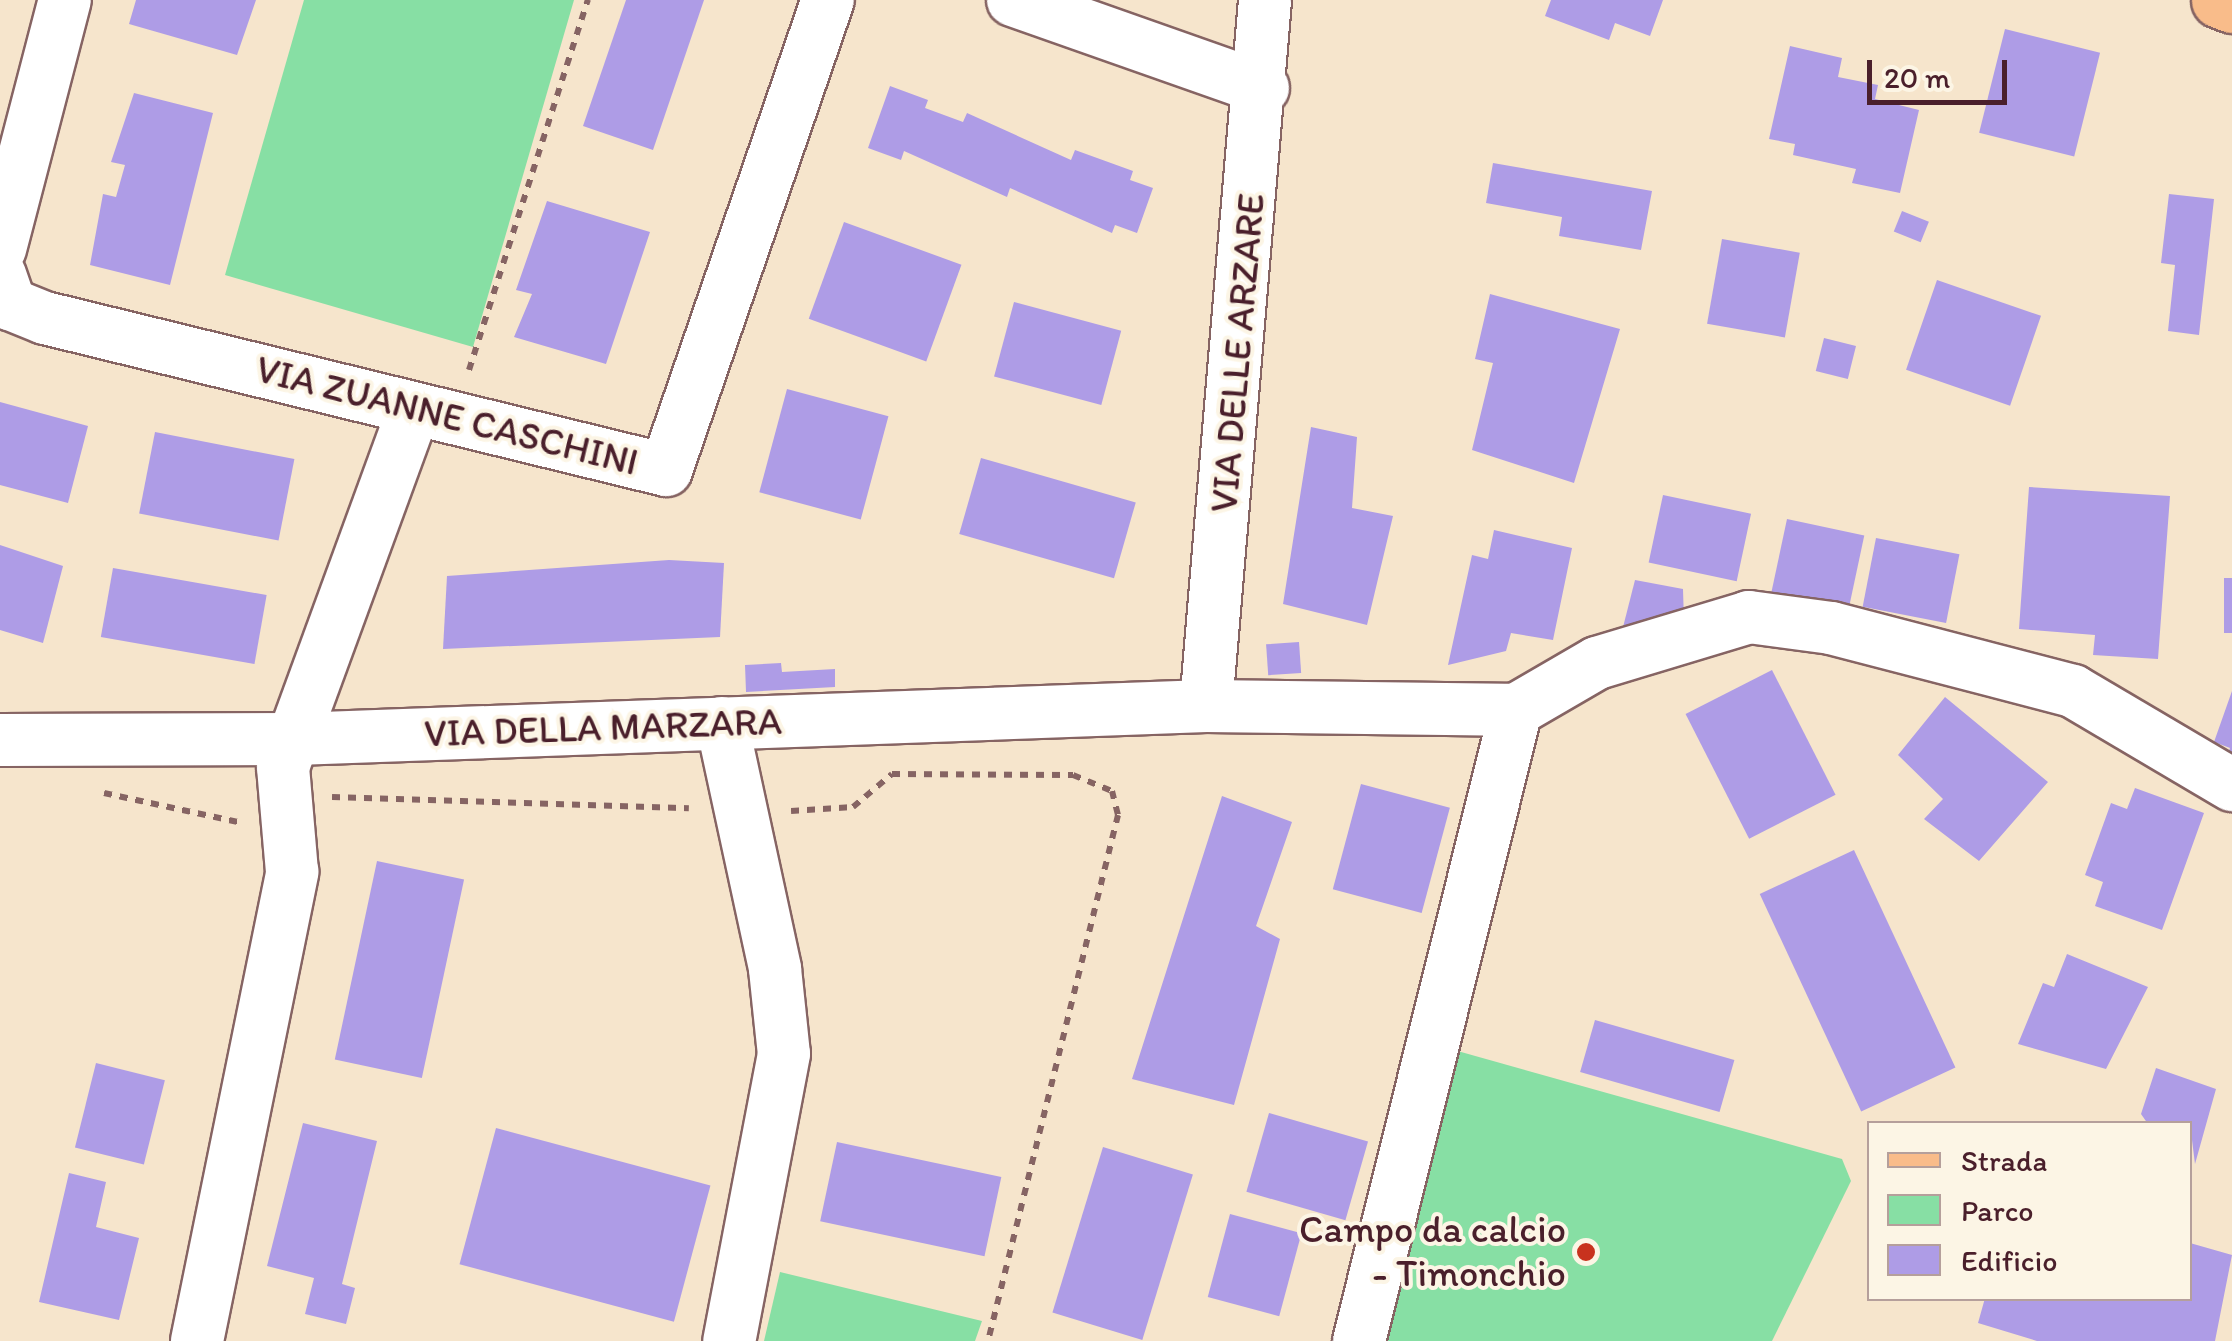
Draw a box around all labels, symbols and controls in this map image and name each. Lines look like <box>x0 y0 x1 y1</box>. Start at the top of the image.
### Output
scale bar <box>1872 40 2012 102</box>
text: 20 m <box>1884 59 1950 96</box>
street label: VIA DELLE ARZARE <box>1201 191 1275 515</box>
street label: VIA ZUANNE CASCHINI <box>251 346 643 486</box>
street label: VIA DELLA MARZARA <box>423 699 783 757</box>
legend <box>1867 1121 2192 1301</box>
text: Strada <box>1961 1142 2047 1179</box>
text: Parco <box>1961 1192 2034 1229</box>
place label: Campo da calcio - Timonchio <box>1299 1207 1566 1296</box>
marker: Campo da calcio - Timonchio <box>1575 1241 1597 1263</box>
text: Edificio <box>1961 1242 2057 1279</box>

